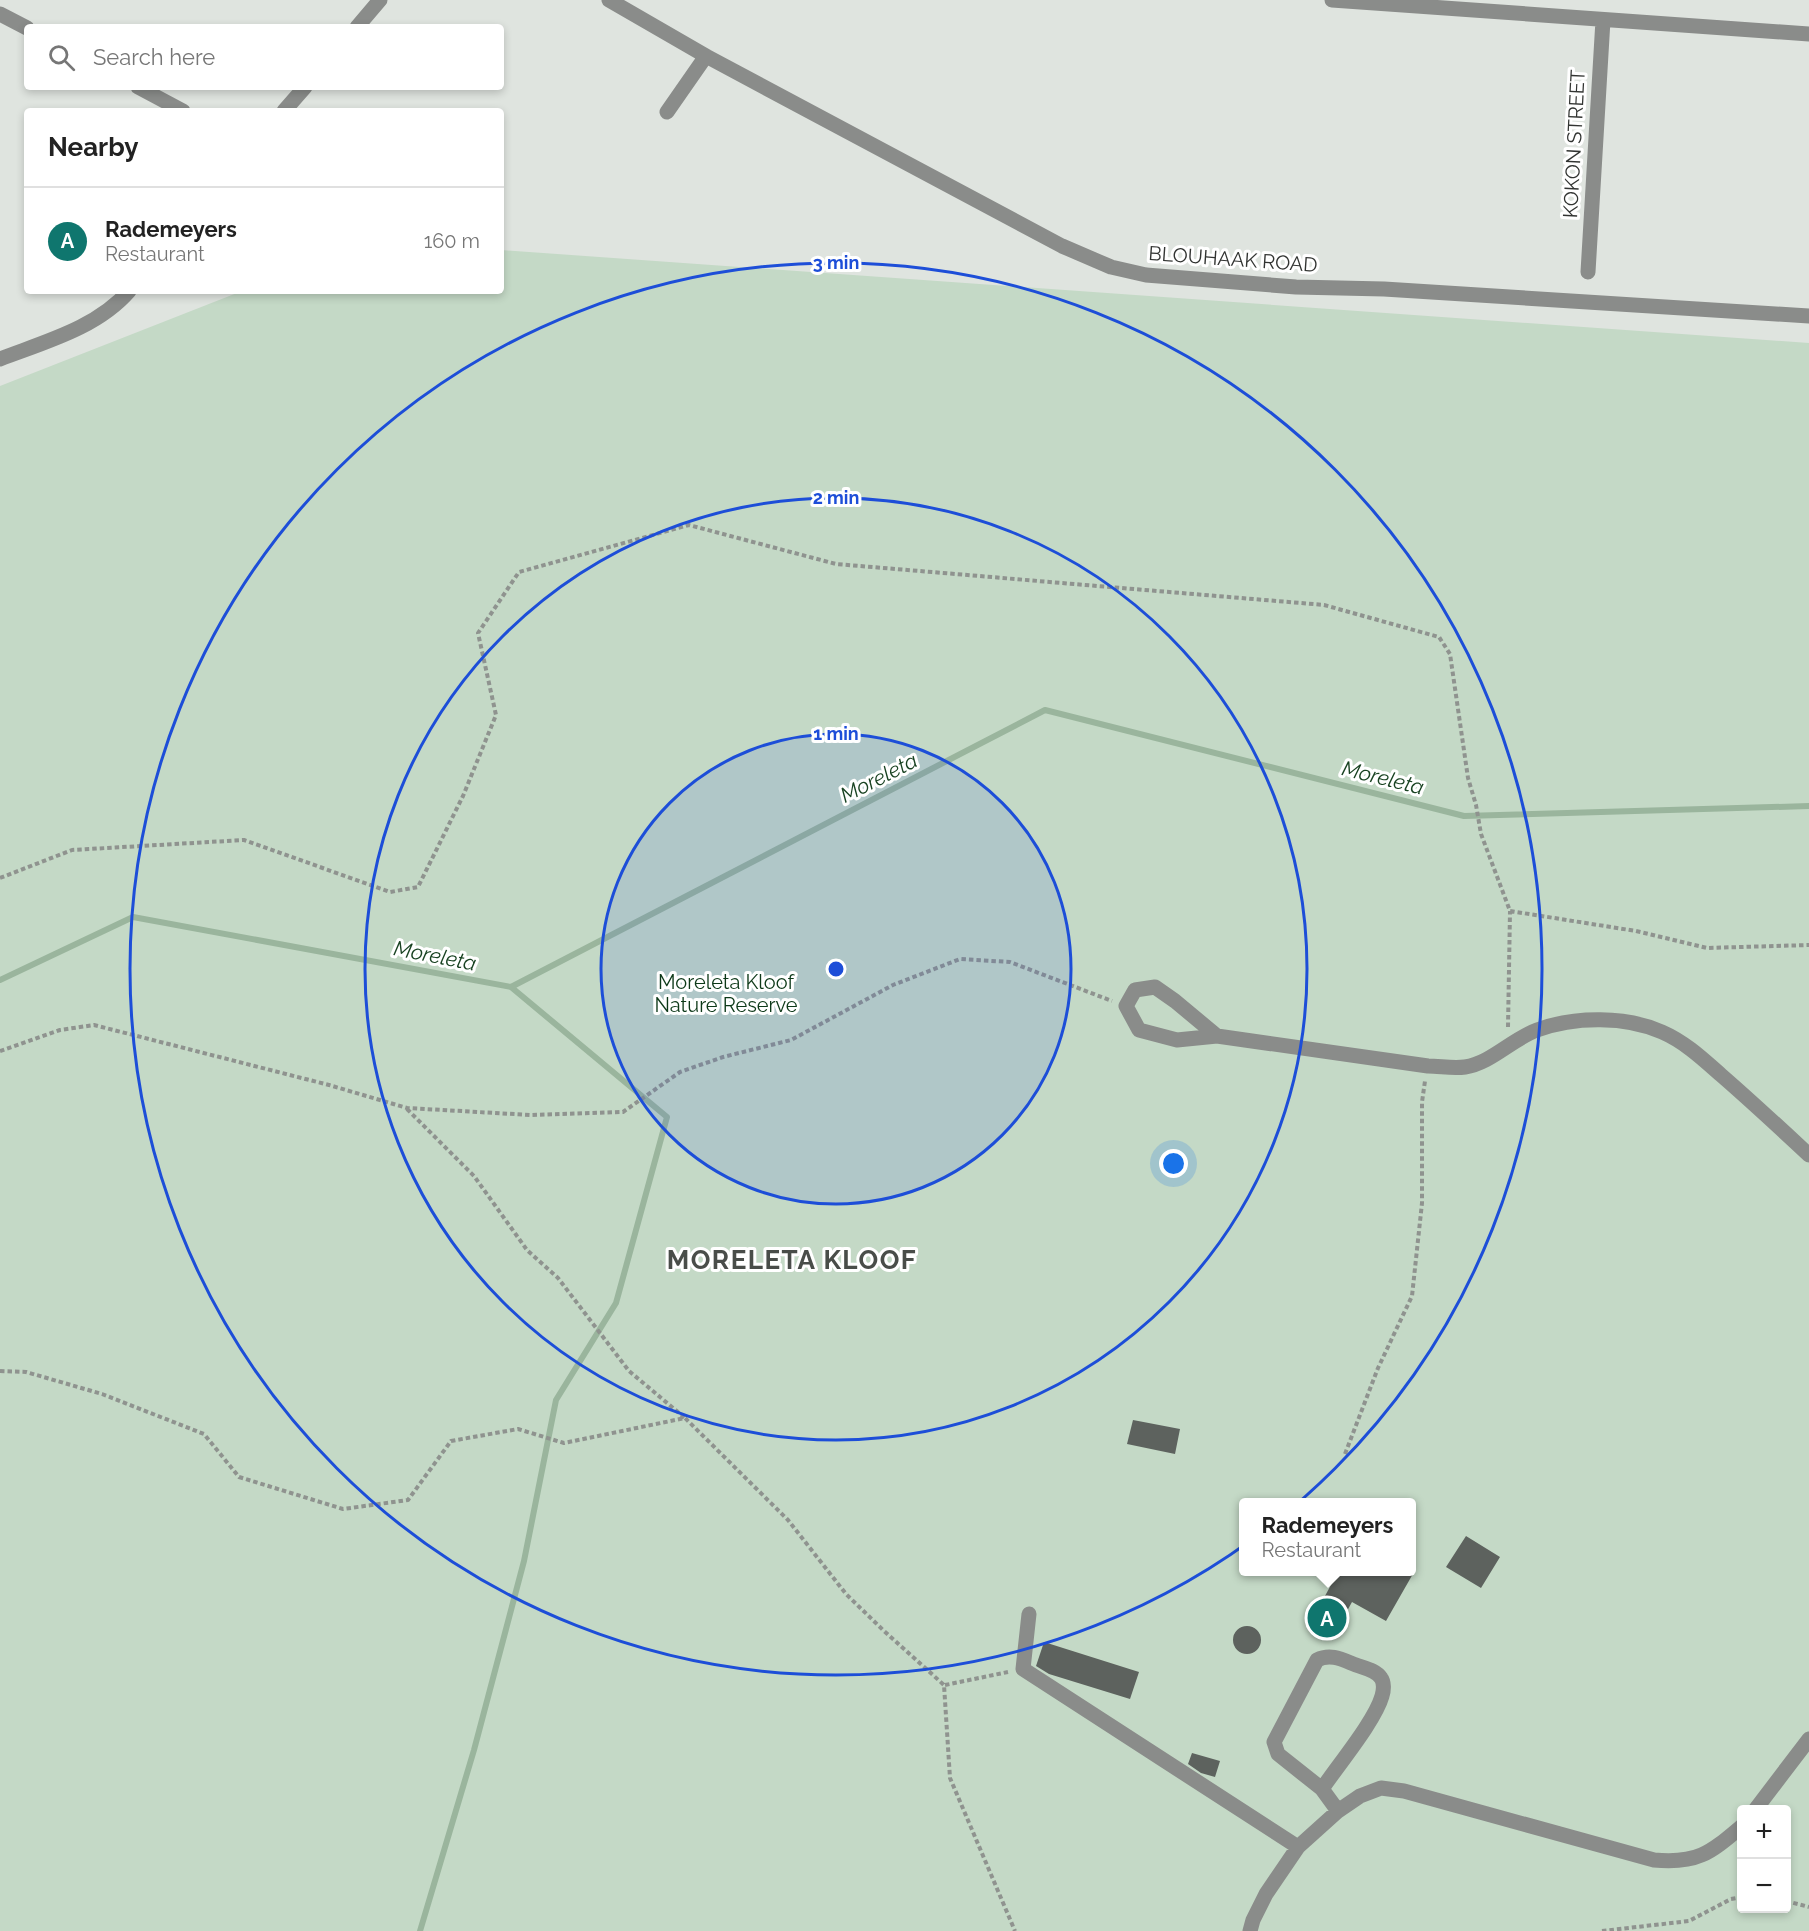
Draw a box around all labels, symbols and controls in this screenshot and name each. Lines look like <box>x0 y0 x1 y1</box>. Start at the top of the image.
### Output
search box <box>24 24 504 90</box>
icon: search <box>45 41 78 74</box>
text: Search here <box>93 44 215 70</box>
street label: KOKON STREET <box>1558 69 1590 219</box>
text: Nearby <box>48 132 138 162</box>
text: Rademeyers <box>105 216 237 242</box>
text: A <box>61 229 74 253</box>
text: 160 m <box>424 229 480 253</box>
street label: BLOUHAAK ROAD <box>1148 241 1318 277</box>
text: Restaurant <box>105 242 205 266</box>
text: 3 min <box>813 252 859 273</box>
text: 2 min <box>813 487 859 508</box>
text: 1 min <box>813 723 859 744</box>
water label: Moreleta <box>836 747 922 808</box>
water label: Moreleta <box>1340 755 1427 800</box>
water label: Moreleta <box>392 935 478 976</box>
centre of rings <box>826 959 846 979</box>
park label: Moreleta Kloof Nature Reserve <box>654 970 798 1017</box>
your location <box>1159 1149 1188 1178</box>
district label: MORELETA KLOOF <box>667 1245 917 1275</box>
popup <box>1239 1498 1416 1576</box>
text: Rademeyers <box>1262 1512 1393 1538</box>
text: Restaurant <box>1262 1538 1361 1562</box>
pin: A <box>1308 1596 1346 1640</box>
map controls <box>1737 1805 1791 1913</box>
button: + <box>1737 1805 1791 1859</box>
button: − <box>1737 1859 1791 1913</box>

